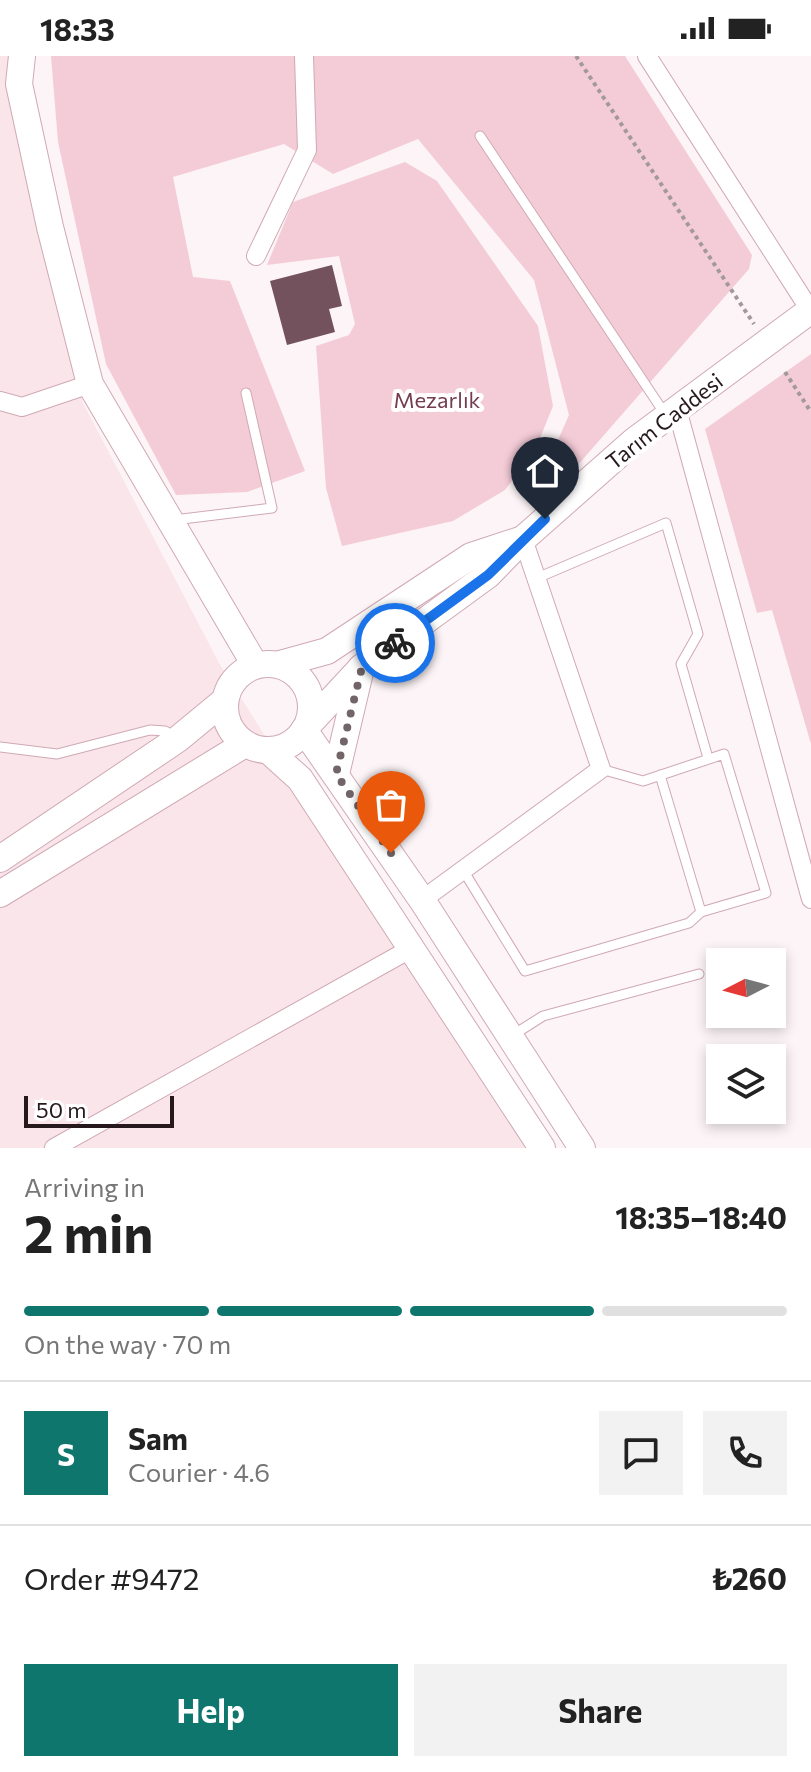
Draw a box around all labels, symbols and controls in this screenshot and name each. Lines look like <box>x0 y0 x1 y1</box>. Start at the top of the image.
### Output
text: 18:33 <box>40 10 115 47</box>
street label: Tarım Caddesi <box>600 367 728 475</box>
park label: Mezarlık <box>393 386 481 413</box>
pin <box>511 437 579 519</box>
icon: home <box>523 449 567 493</box>
courier <box>355 603 435 683</box>
icon: bike <box>373 621 417 665</box>
pin <box>357 771 425 853</box>
icon: bag <box>369 783 413 827</box>
north arrow <box>706 948 786 1028</box>
map controls <box>706 948 786 1124</box>
button: layers <box>706 1044 786 1124</box>
scale bar <box>24 1092 174 1128</box>
text: 50 m <box>36 1096 86 1123</box>
text: Arriving in <box>24 1171 145 1202</box>
text: 18:35–18:40 <box>615 1198 787 1235</box>
text: 2 min <box>24 1200 153 1264</box>
text: On the way · 70 m <box>24 1328 231 1359</box>
button: chat <box>599 1411 683 1495</box>
button: phone <box>703 1411 787 1495</box>
text: Sam <box>128 1419 188 1456</box>
text: S <box>57 1435 75 1472</box>
text: Courier · 4.6 <box>128 1456 270 1487</box>
text: Order #9472 <box>24 1559 199 1596</box>
text: ₺260 <box>711 1559 787 1596</box>
button: Help <box>24 1664 398 1756</box>
button: Share <box>414 1664 787 1756</box>

